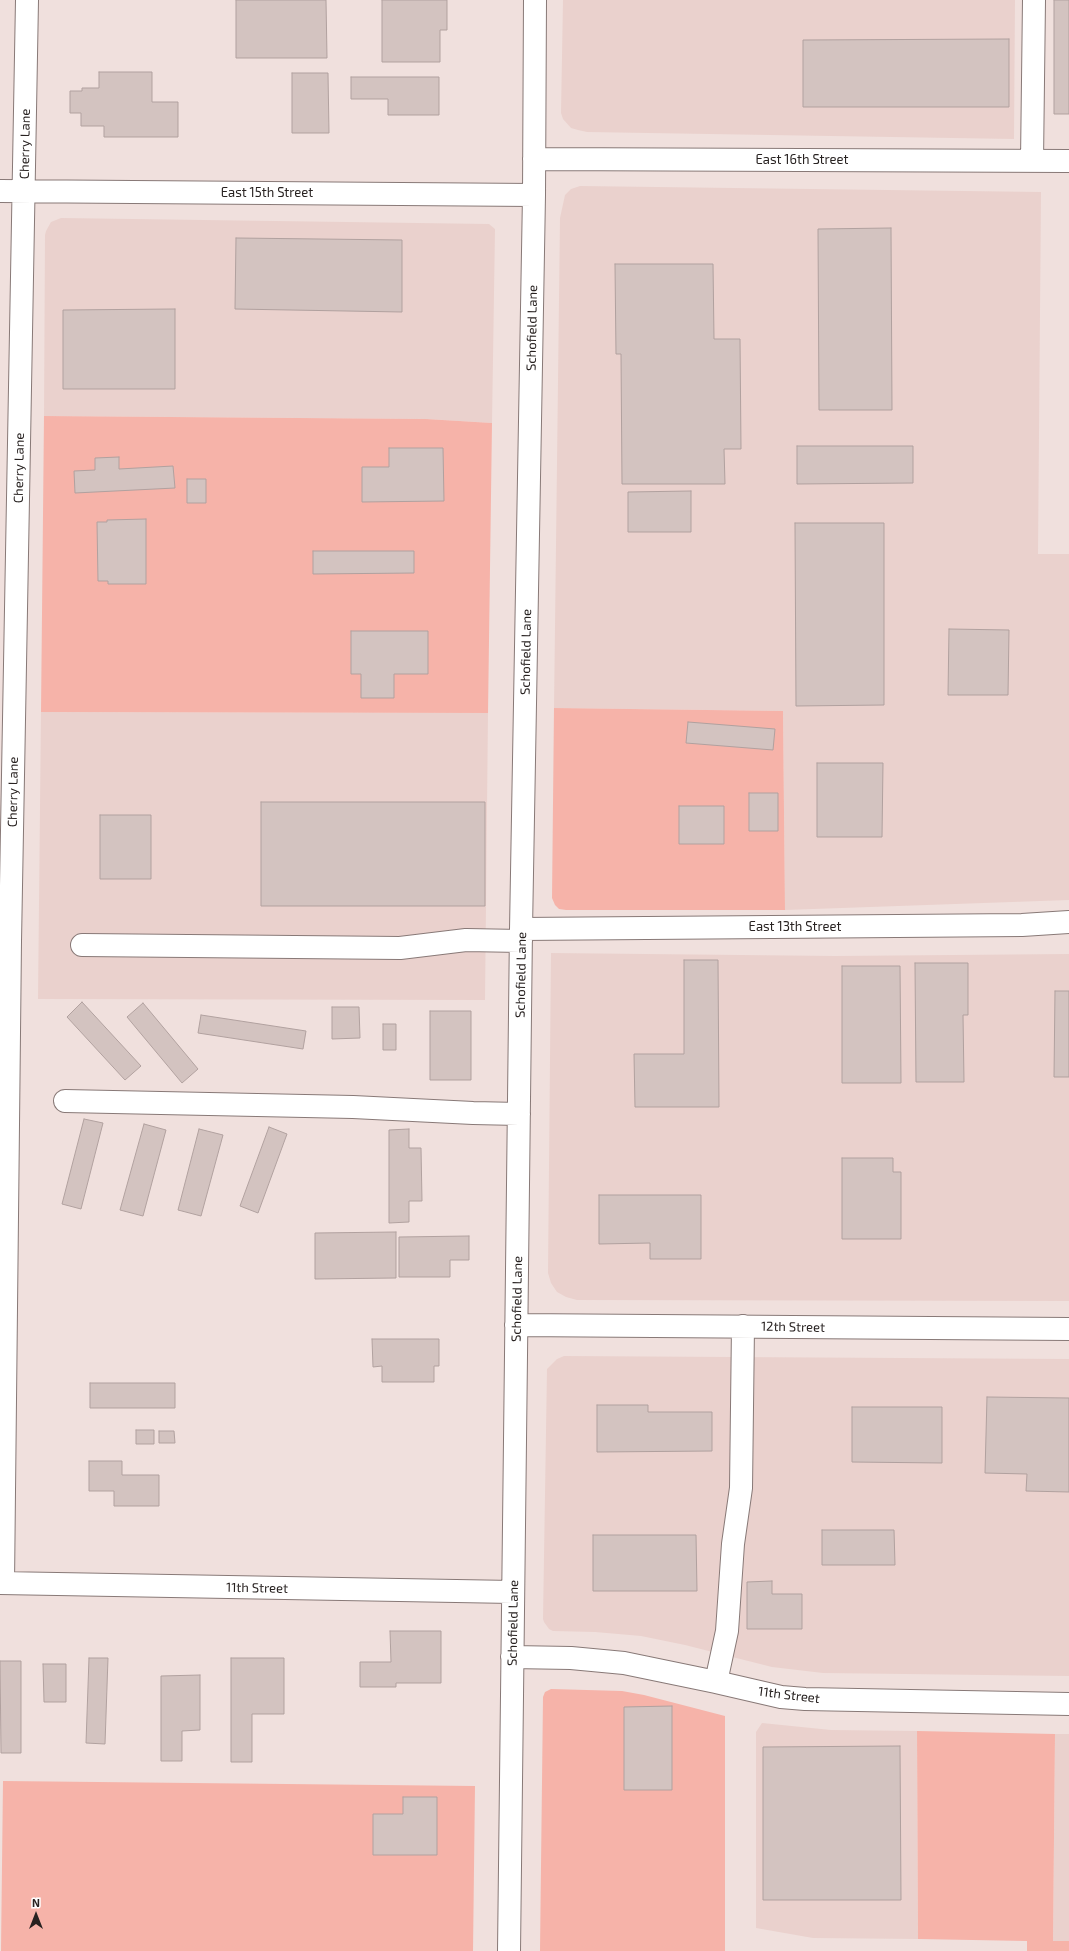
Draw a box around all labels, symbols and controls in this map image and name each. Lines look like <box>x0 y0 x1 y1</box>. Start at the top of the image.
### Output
street label: Cherry Lane <box>17 109 33 179</box>
street label: East 16th Street <box>755 152 849 168</box>
street label: East 15th Street <box>221 185 313 201</box>
street label: Schofield Lane <box>523 285 541 371</box>
street label: Cherry Lane <box>11 433 27 503</box>
street label: Schofield Lane <box>517 609 535 695</box>
street label: Cherry Lane <box>5 757 21 827</box>
street label: East 13th Street <box>749 919 841 935</box>
street label: Schofield Lane <box>512 932 530 1018</box>
street label: Schofield Lane <box>508 1256 526 1342</box>
street label: 12th Street <box>761 1319 825 1335</box>
street label: 11th Street <box>226 1580 288 1596</box>
street label: Schofield Lane <box>504 1580 522 1666</box>
street label: 11th Street <box>757 1683 821 1707</box>
north arrow <box>16 1895 56 1935</box>
text: N <box>32 1896 40 1909</box>

